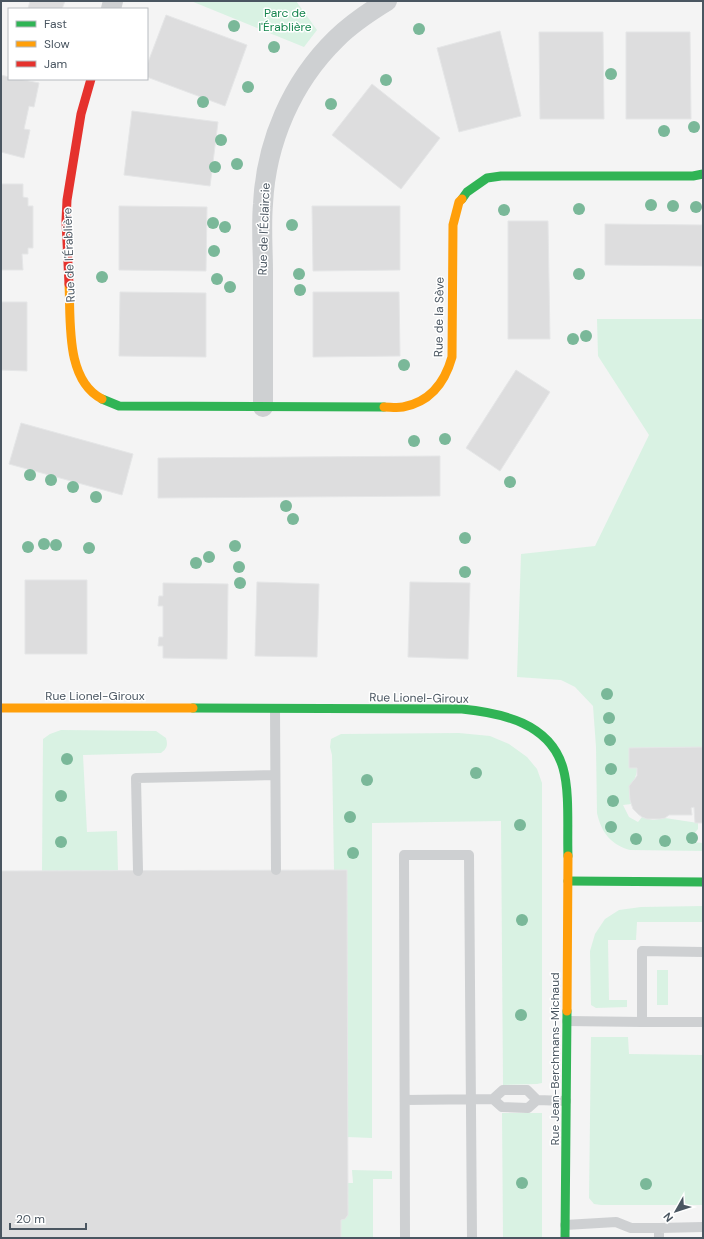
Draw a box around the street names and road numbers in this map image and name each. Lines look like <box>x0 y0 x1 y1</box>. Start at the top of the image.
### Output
street label: Rue de l'Éclaircie <box>254 182 274 276</box>
street label: Rue de l'Érablière <box>59 207 79 303</box>
street label: Rue de la Sève <box>430 277 448 357</box>
street label: Rue Lionel-Giroux <box>45 688 145 704</box>
street label: Rue Lionel-Giroux <box>369 689 469 707</box>
street label: Rue Jean-Berchmans-Michaud <box>547 972 563 1146</box>

